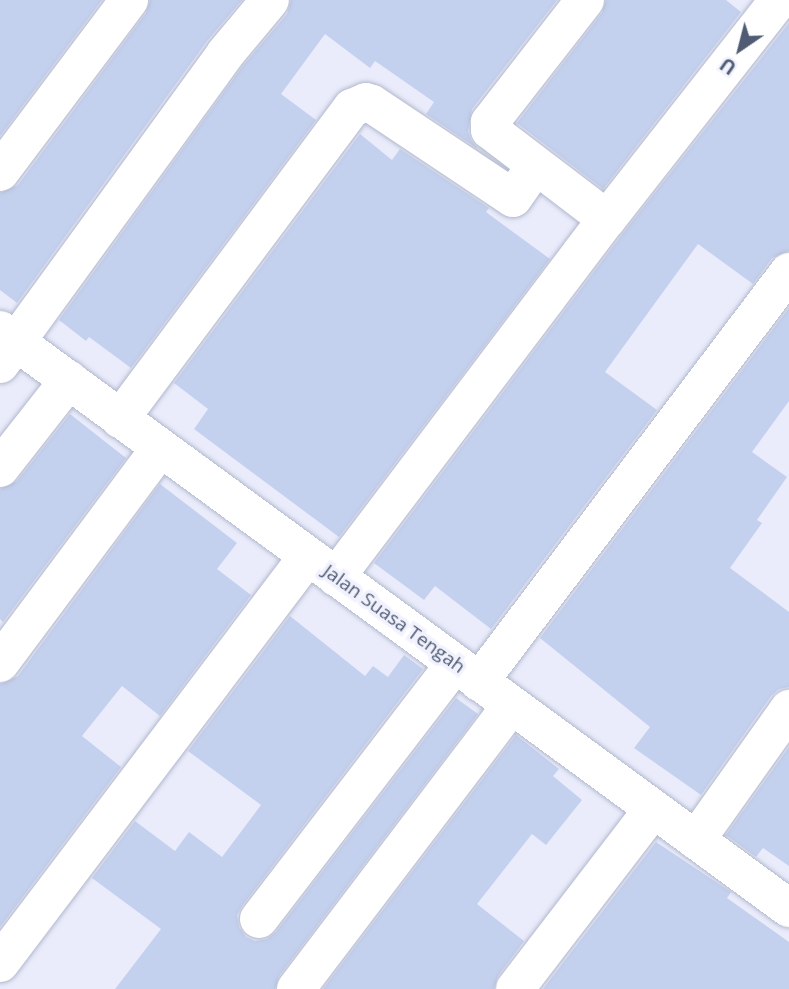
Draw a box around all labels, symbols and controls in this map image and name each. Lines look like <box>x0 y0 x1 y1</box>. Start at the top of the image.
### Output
north arrow <box>705 14 775 84</box>
text: U <box>715 51 741 81</box>
street label: Jalan Suasa Tengah <box>318 560 470 678</box>

